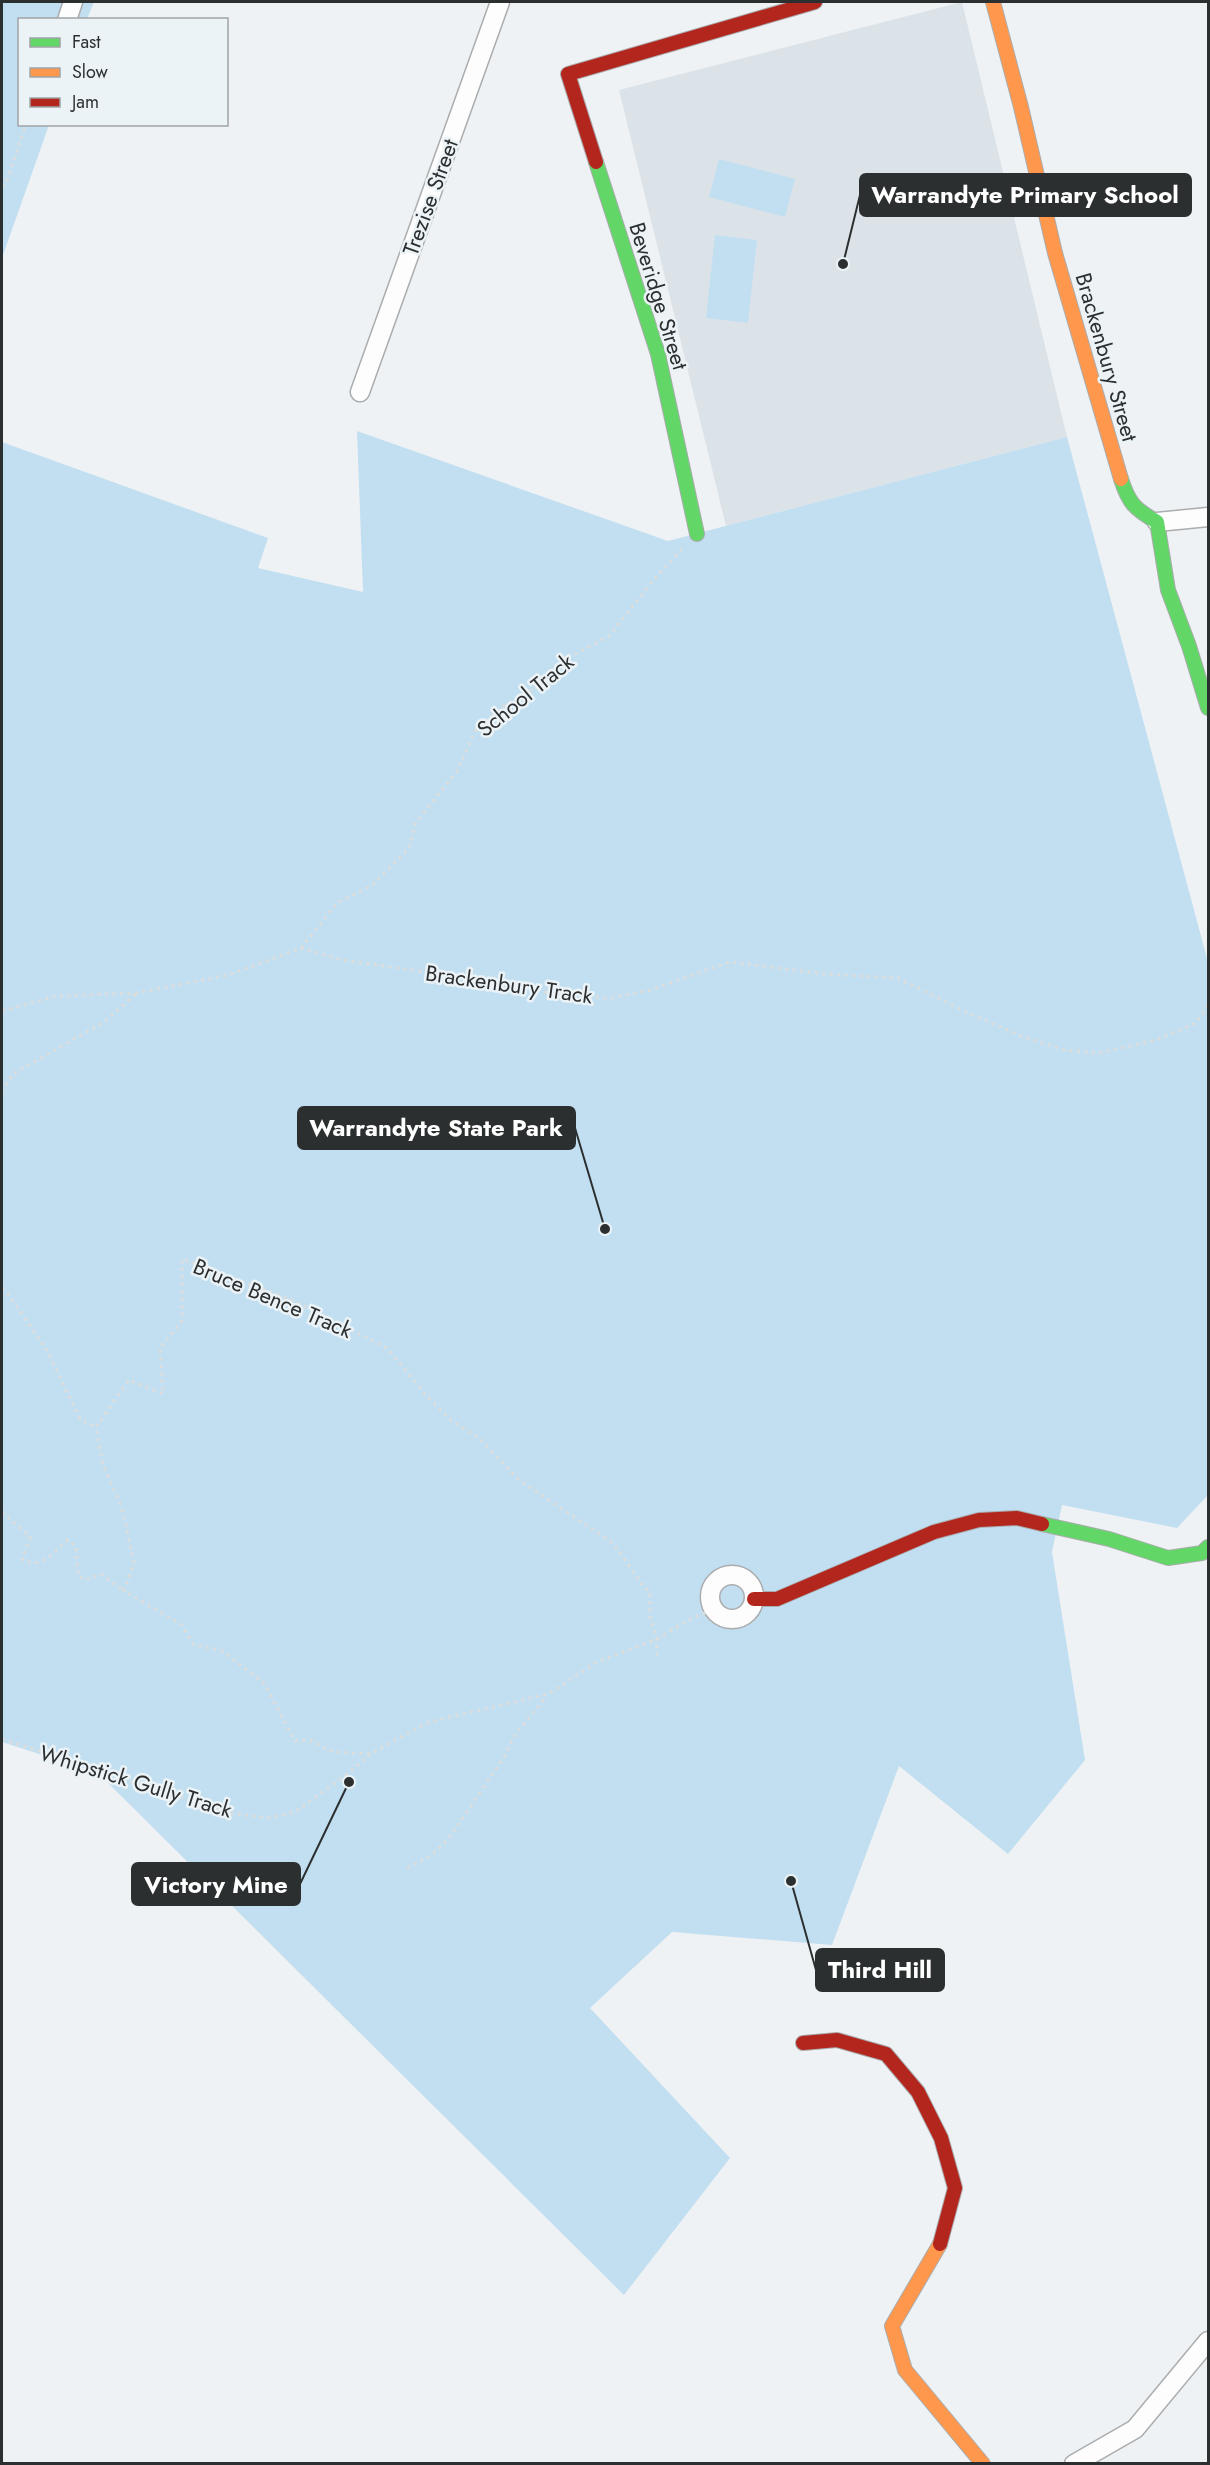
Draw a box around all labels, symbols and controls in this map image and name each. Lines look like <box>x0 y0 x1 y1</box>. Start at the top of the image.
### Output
legend <box>18 18 228 126</box>
text: Fast <box>72 29 101 55</box>
text: Slow <box>72 59 109 85</box>
text: Jam <box>70 89 99 115</box>
street label: Trezise Street <box>394 134 466 260</box>
callout: Warrandyte Primary School <box>860 174 1191 216</box>
text: Warrandyte Primary School <box>871 177 1179 212</box>
street label: Beveridge Street <box>621 218 697 374</box>
street label: Brackenbury Street <box>1068 269 1147 446</box>
street label: School Track <box>470 646 581 744</box>
street label: Brackenbury Track <box>423 956 595 1012</box>
callout: Warrandyte State Park <box>298 1107 575 1149</box>
text: Warrandyte State Park <box>309 1110 563 1145</box>
street label: Bruce Bence Track <box>188 1250 358 1346</box>
street label: Whipstick Gully Track <box>36 1736 237 1826</box>
callout: Victory Mine <box>132 1863 300 1905</box>
text: Victory Mine <box>143 1867 288 1902</box>
callout: Third Hill <box>816 1949 944 1991</box>
text: Third Hill <box>828 1952 932 1987</box>

